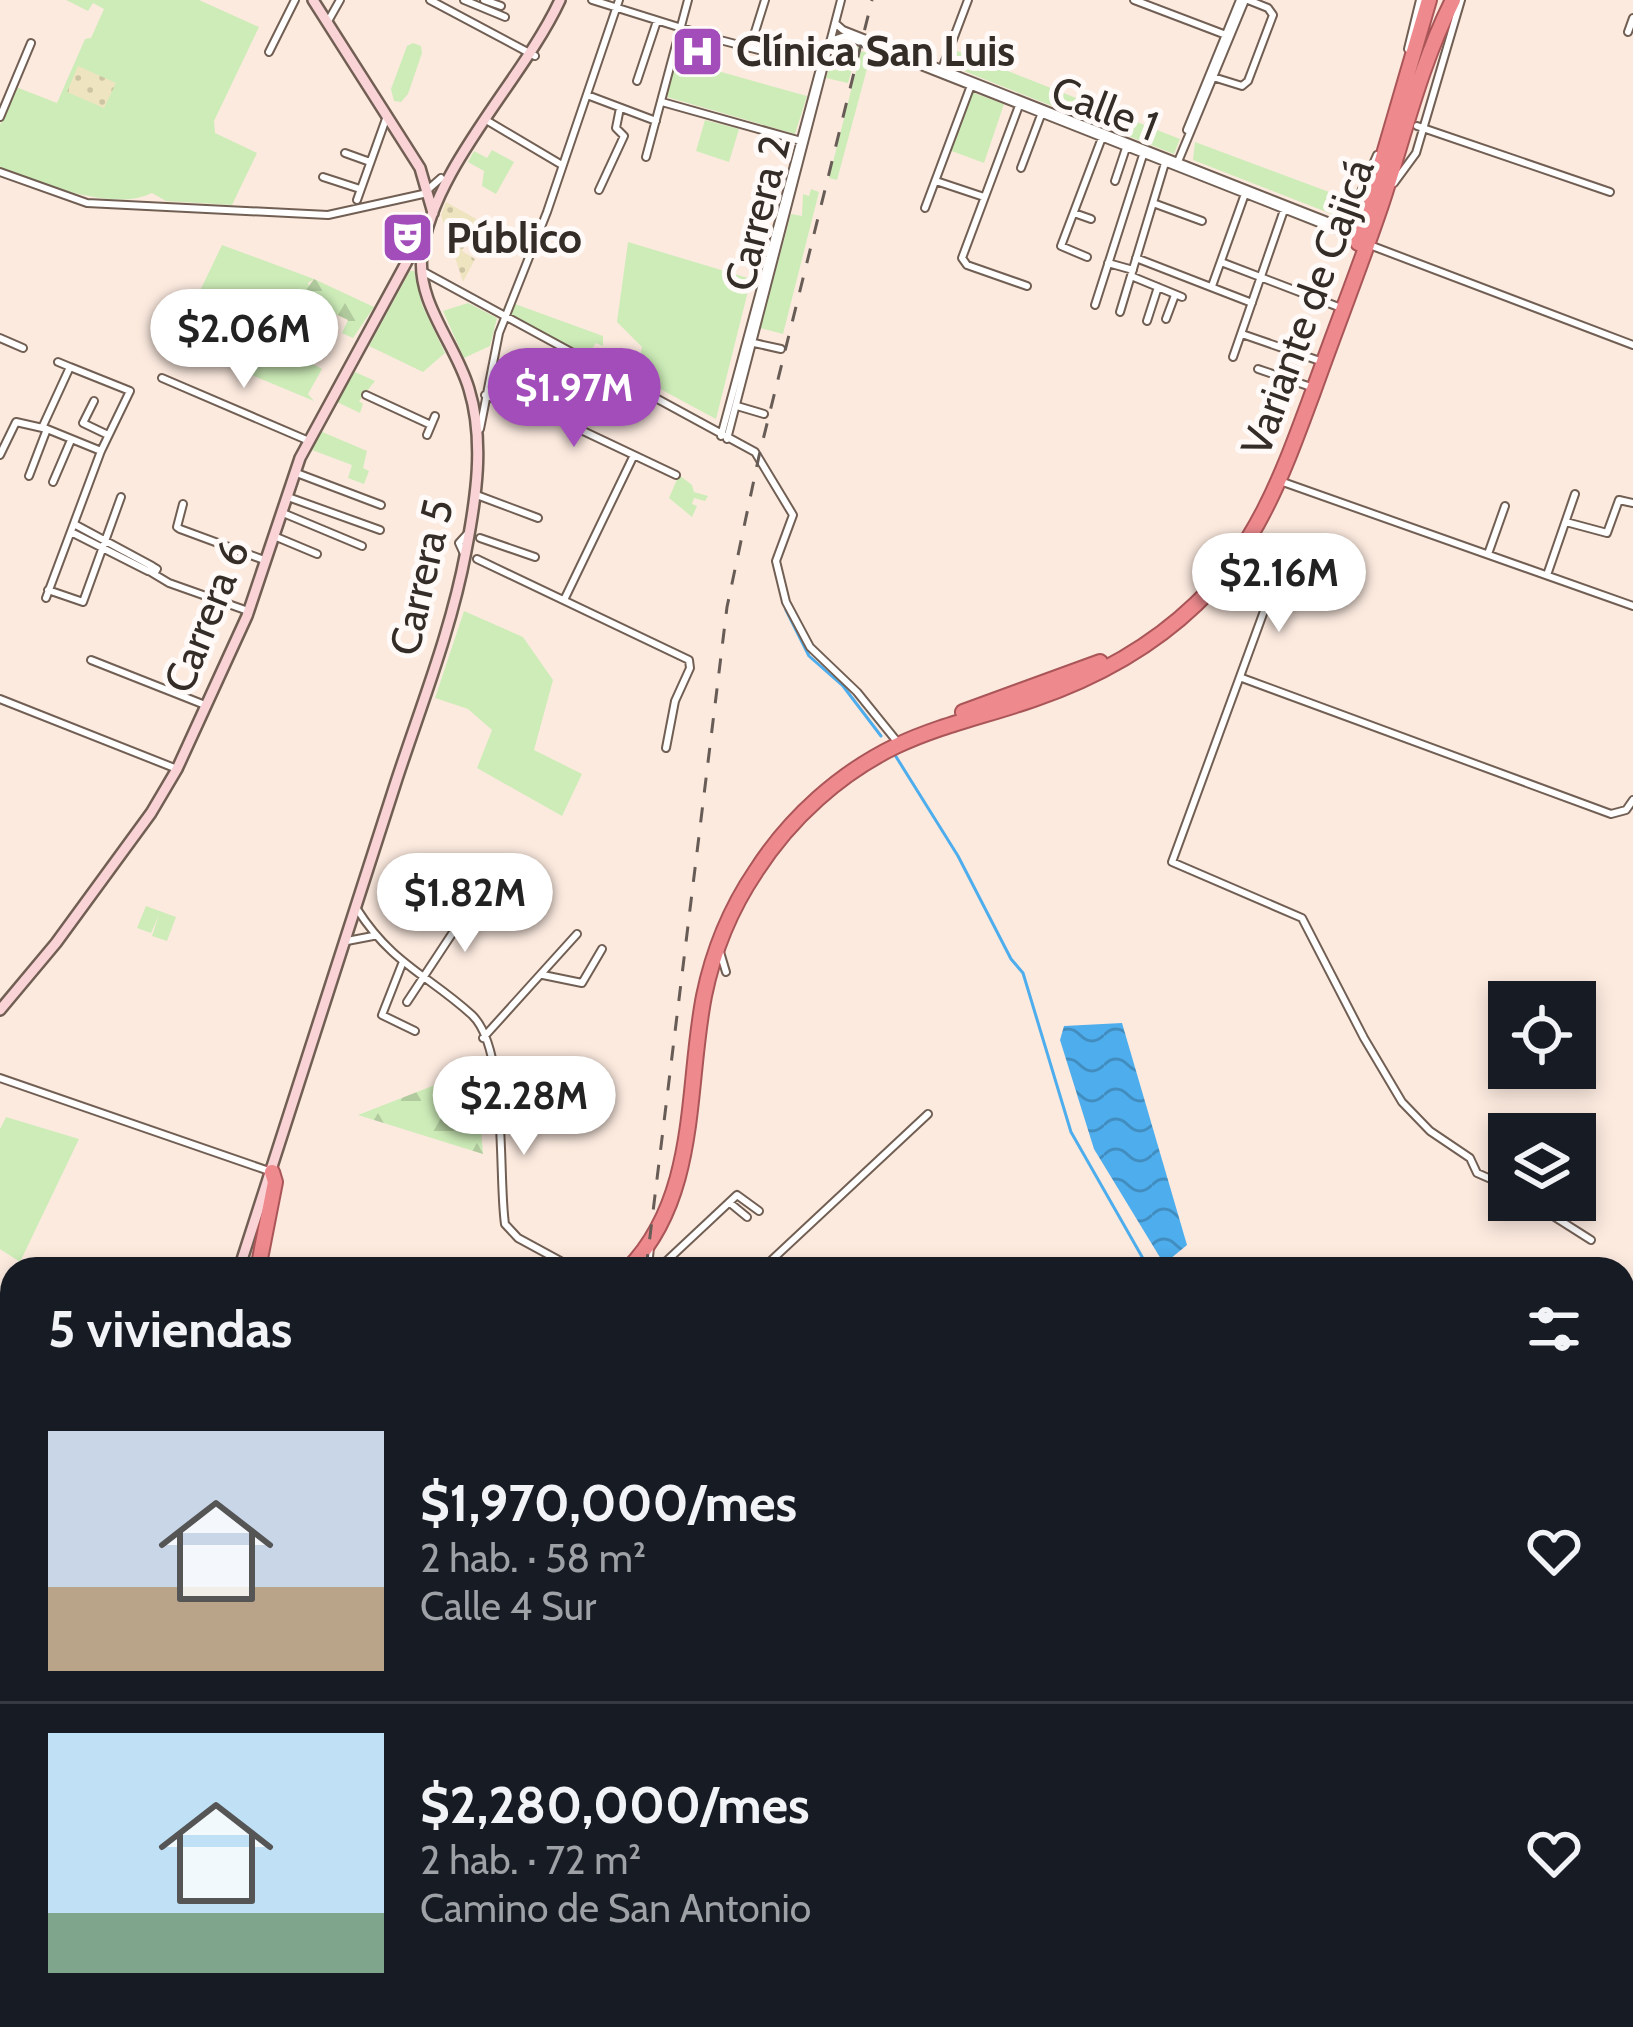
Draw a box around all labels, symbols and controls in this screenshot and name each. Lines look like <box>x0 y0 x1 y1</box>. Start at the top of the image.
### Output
hospital icon: Clínica San Luis <box>669 23 725 79</box>
place label: Clínica San Luis <box>736 25 1015 77</box>
street label: Calle 1 <box>1044 64 1166 152</box>
street label: Carrera 2 <box>713 130 801 296</box>
street label: Variante de Cajicá <box>1229 152 1385 462</box>
theatre icon: Público <box>379 210 435 266</box>
place label: Público <box>446 212 582 264</box>
pin: $2.06M <box>146 289 342 391</box>
text: $2.06M <box>177 304 311 352</box>
pin: $1.97M <box>476 348 672 450</box>
text: $1.97M <box>515 363 633 411</box>
street label: Carrera 5 <box>378 494 464 660</box>
street label: Carrera 6 <box>152 532 260 700</box>
pin: $2.16M <box>1181 533 1377 635</box>
text: $2.16M <box>1219 548 1339 596</box>
pin: $1.82M <box>367 853 563 955</box>
text: $1.82M <box>404 868 526 916</box>
map controls <box>1488 981 1596 1221</box>
button: locate <box>1488 981 1596 1089</box>
pin: $2.28M <box>426 1056 622 1158</box>
text: $2.28M <box>460 1071 588 1119</box>
button: layers <box>1488 1113 1596 1221</box>
icon: filters <box>1521 1296 1587 1362</box>
text: 5 viviendas <box>48 1298 292 1360</box>
text: $1,970,000/mes <box>420 1472 797 1534</box>
icon: home <box>144 1479 288 1623</box>
icon: heart <box>1521 1518 1587 1584</box>
text: 2 hab. · 58 m² <box>420 1534 646 1582</box>
text: Calle 4 Sur <box>420 1582 596 1630</box>
text: $2,280,000/mes <box>420 1774 810 1836</box>
icon: home <box>144 1781 288 1925</box>
icon: heart <box>1521 1820 1587 1886</box>
text: 2 hab. · 72 m² <box>420 1836 641 1884</box>
text: Camino de San Antonio <box>420 1884 811 1932</box>

